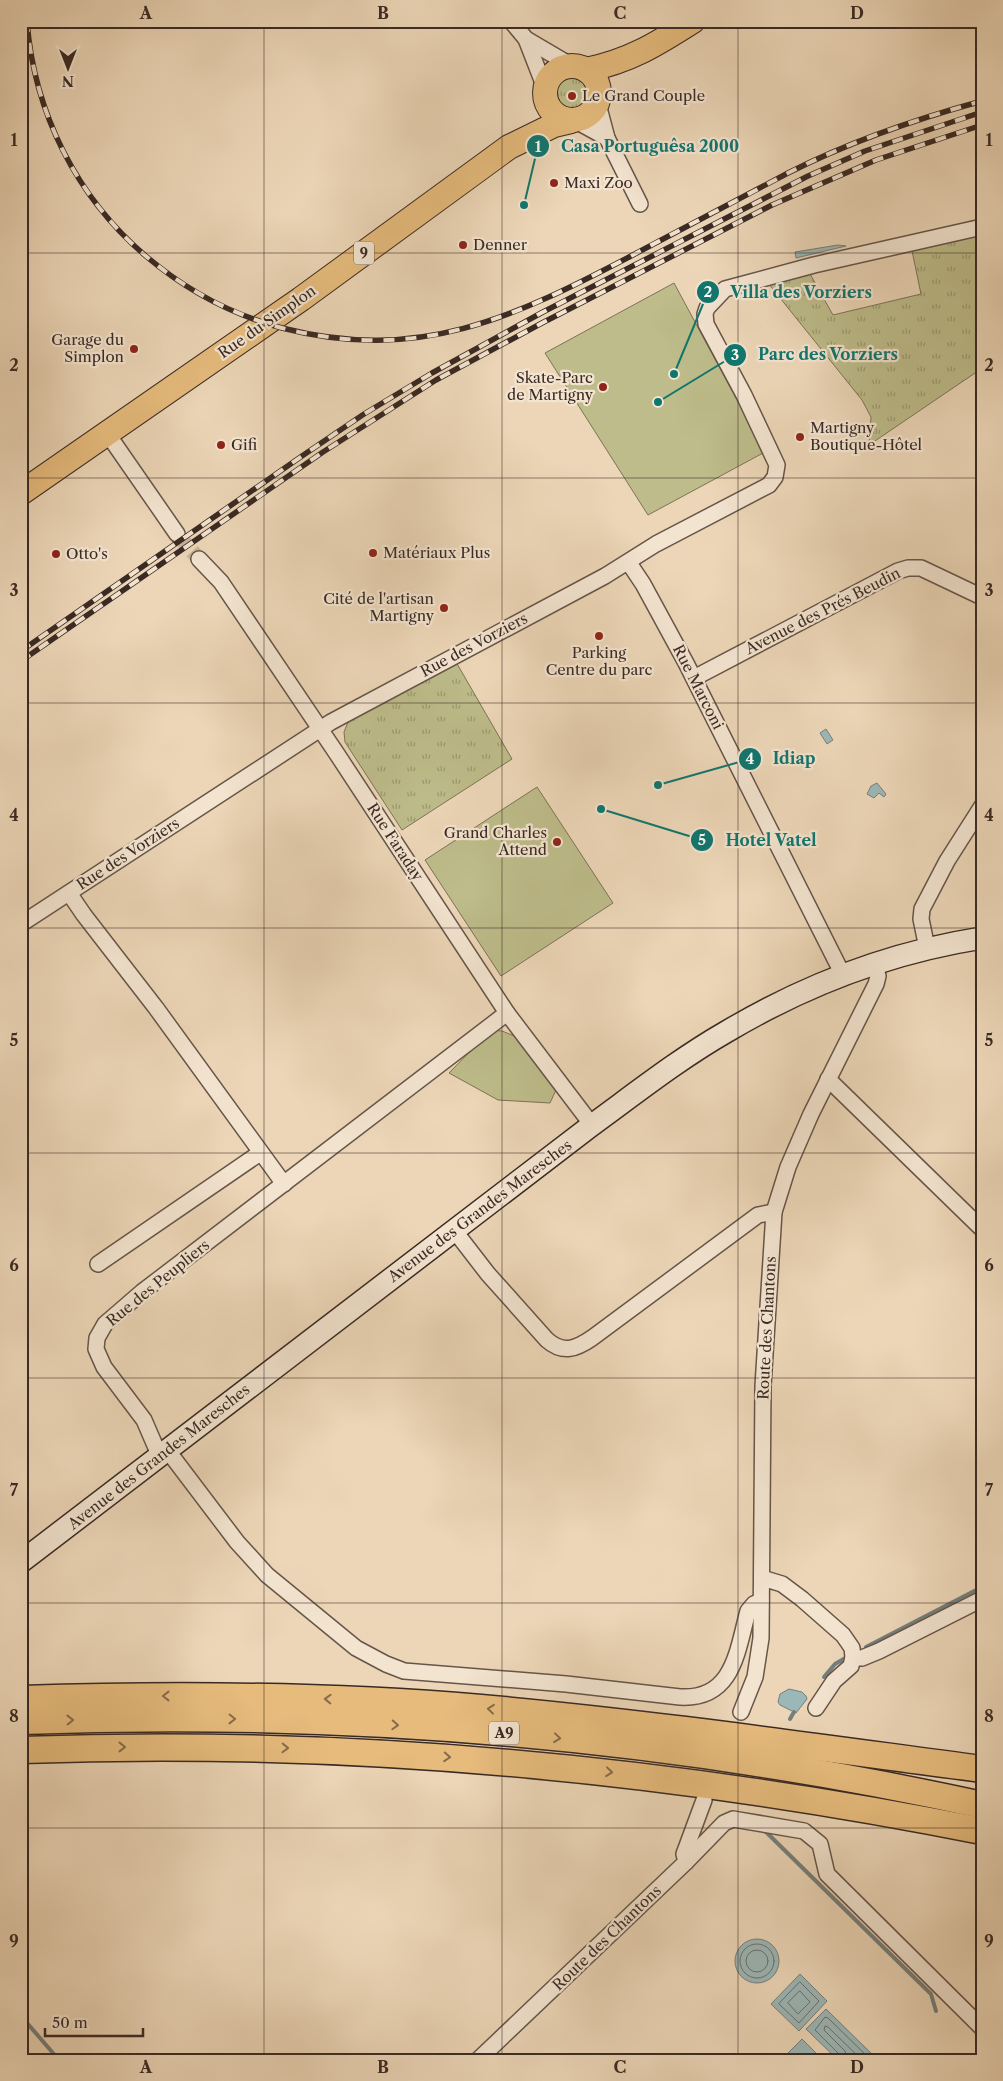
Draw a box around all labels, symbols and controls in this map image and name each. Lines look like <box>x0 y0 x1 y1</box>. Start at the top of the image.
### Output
text: A <box>139 3 153 23</box>
text: B <box>377 3 389 23</box>
text: C <box>614 3 626 23</box>
text: D <box>850 3 864 23</box>
north arrow <box>42 42 92 92</box>
text: N <box>62 72 74 90</box>
place label: Le Grand Couple <box>582 86 705 105</box>
marker: Le Grand Couple <box>566 90 578 102</box>
text: 1 <box>10 130 18 150</box>
text: 1 <box>985 130 993 150</box>
callout: Casa Portuguêsa 2000 <box>526 131 749 162</box>
text: Casa Portuguêsa 2000 <box>561 136 739 156</box>
text: 1 <box>535 137 542 156</box>
place label: Maxi Zoo <box>564 173 633 192</box>
marker: Maxi Zoo <box>548 177 560 189</box>
place label: Denner <box>473 235 528 254</box>
marker: Denner <box>457 239 469 251</box>
road number: 9 <box>354 242 374 264</box>
callout: Villa des Vorziers <box>695 277 883 308</box>
street label: Rue du Simplon <box>214 281 320 362</box>
text: 2 <box>704 282 713 301</box>
text: Villa des Vorziers <box>729 282 872 302</box>
place label: Garage du Simplon <box>51 330 125 366</box>
callout: Parc des Vorziers <box>723 339 908 370</box>
marker: Garage du Simplon <box>128 343 140 355</box>
text: Parc des Vorziers <box>758 344 898 364</box>
text: 3 <box>731 345 739 364</box>
text: 2 <box>9 355 19 375</box>
text: 2 <box>984 355 994 375</box>
place label: Skate-Parc de Martigny <box>507 368 594 404</box>
marker: Skate-Parc de Martigny <box>597 381 609 393</box>
place label: Martigny Boutique-Hôtel <box>810 418 923 454</box>
marker: Martigny Boutique-Hôtel <box>794 431 806 443</box>
place label: Gifi <box>231 435 258 454</box>
marker: Gifi <box>215 439 227 451</box>
place label: Matériaux Plus <box>383 543 490 562</box>
place label: Otto's <box>66 544 108 563</box>
marker: Matériaux Plus <box>367 547 379 559</box>
marker: Otto's <box>50 548 62 560</box>
street label: Avenue des Prés Beudin <box>741 563 904 658</box>
text: 3 <box>9 580 19 600</box>
text: 3 <box>984 580 994 600</box>
place label: Cité de l'artisan Martigny <box>323 589 435 625</box>
marker: Cité de l'artisan Martigny <box>438 602 450 614</box>
street label: Rue des Vorziers <box>417 608 531 681</box>
marker: Parking Centre du parc <box>593 630 605 642</box>
street label: Rue Marconi <box>669 641 728 733</box>
place label: Parking Centre du parc <box>546 643 652 679</box>
callout: Idiap <box>737 743 825 774</box>
text: Idiap <box>773 748 816 768</box>
text: 4 <box>746 749 755 768</box>
street label: Rue Faraday <box>363 799 428 885</box>
text: 4 <box>9 805 19 825</box>
text: 4 <box>984 805 994 825</box>
street label: Rue des Vorziers <box>73 813 183 894</box>
place label: Grand Charles Attend <box>444 823 547 859</box>
callout: Hotel Vatel <box>690 824 827 855</box>
text: 5 <box>698 830 706 849</box>
text: Hotel Vatel <box>725 830 817 850</box>
marker: Grand Charles Attend <box>551 836 563 848</box>
text: 5 <box>10 1030 19 1050</box>
text: 5 <box>985 1030 994 1050</box>
street label: Avenue des Grandes Maresches <box>383 1135 575 1287</box>
street label: Rue des Peupliers <box>102 1235 213 1330</box>
text: 6 <box>9 1255 19 1275</box>
text: 6 <box>984 1255 994 1275</box>
street label: Route des Chantons <box>753 1256 780 1400</box>
street label: Avenue des Grandes Maresches <box>63 1380 253 1534</box>
text: 7 <box>10 1480 19 1500</box>
text: 7 <box>985 1480 994 1500</box>
one-way arrow <box>162 1691 170 1701</box>
one-way arrow <box>324 1694 332 1705</box>
one-way arrow <box>486 1704 494 1715</box>
text: 8 <box>9 1706 19 1726</box>
text: 8 <box>984 1706 994 1726</box>
one-way arrow <box>66 1714 74 1725</box>
one-way arrow <box>229 1714 237 1724</box>
one-way arrow <box>391 1720 399 1731</box>
road number: A9 <box>489 1722 519 1745</box>
one-way arrow <box>553 1732 561 1743</box>
one-way arrow <box>119 1742 127 1752</box>
one-way arrow <box>282 1743 289 1753</box>
one-way arrow <box>443 1751 451 1762</box>
one-way arrow <box>605 1766 613 1777</box>
street label: Route des Chantons <box>548 1881 665 1994</box>
text: 9 <box>9 1931 19 1951</box>
text: 9 <box>984 1931 994 1951</box>
scale bar <box>45 2006 142 2038</box>
text: 50 m <box>52 2013 88 2032</box>
text: A <box>139 2057 153 2077</box>
text: B <box>377 2057 389 2077</box>
text: C <box>614 2057 626 2077</box>
text: D <box>850 2057 864 2077</box>

